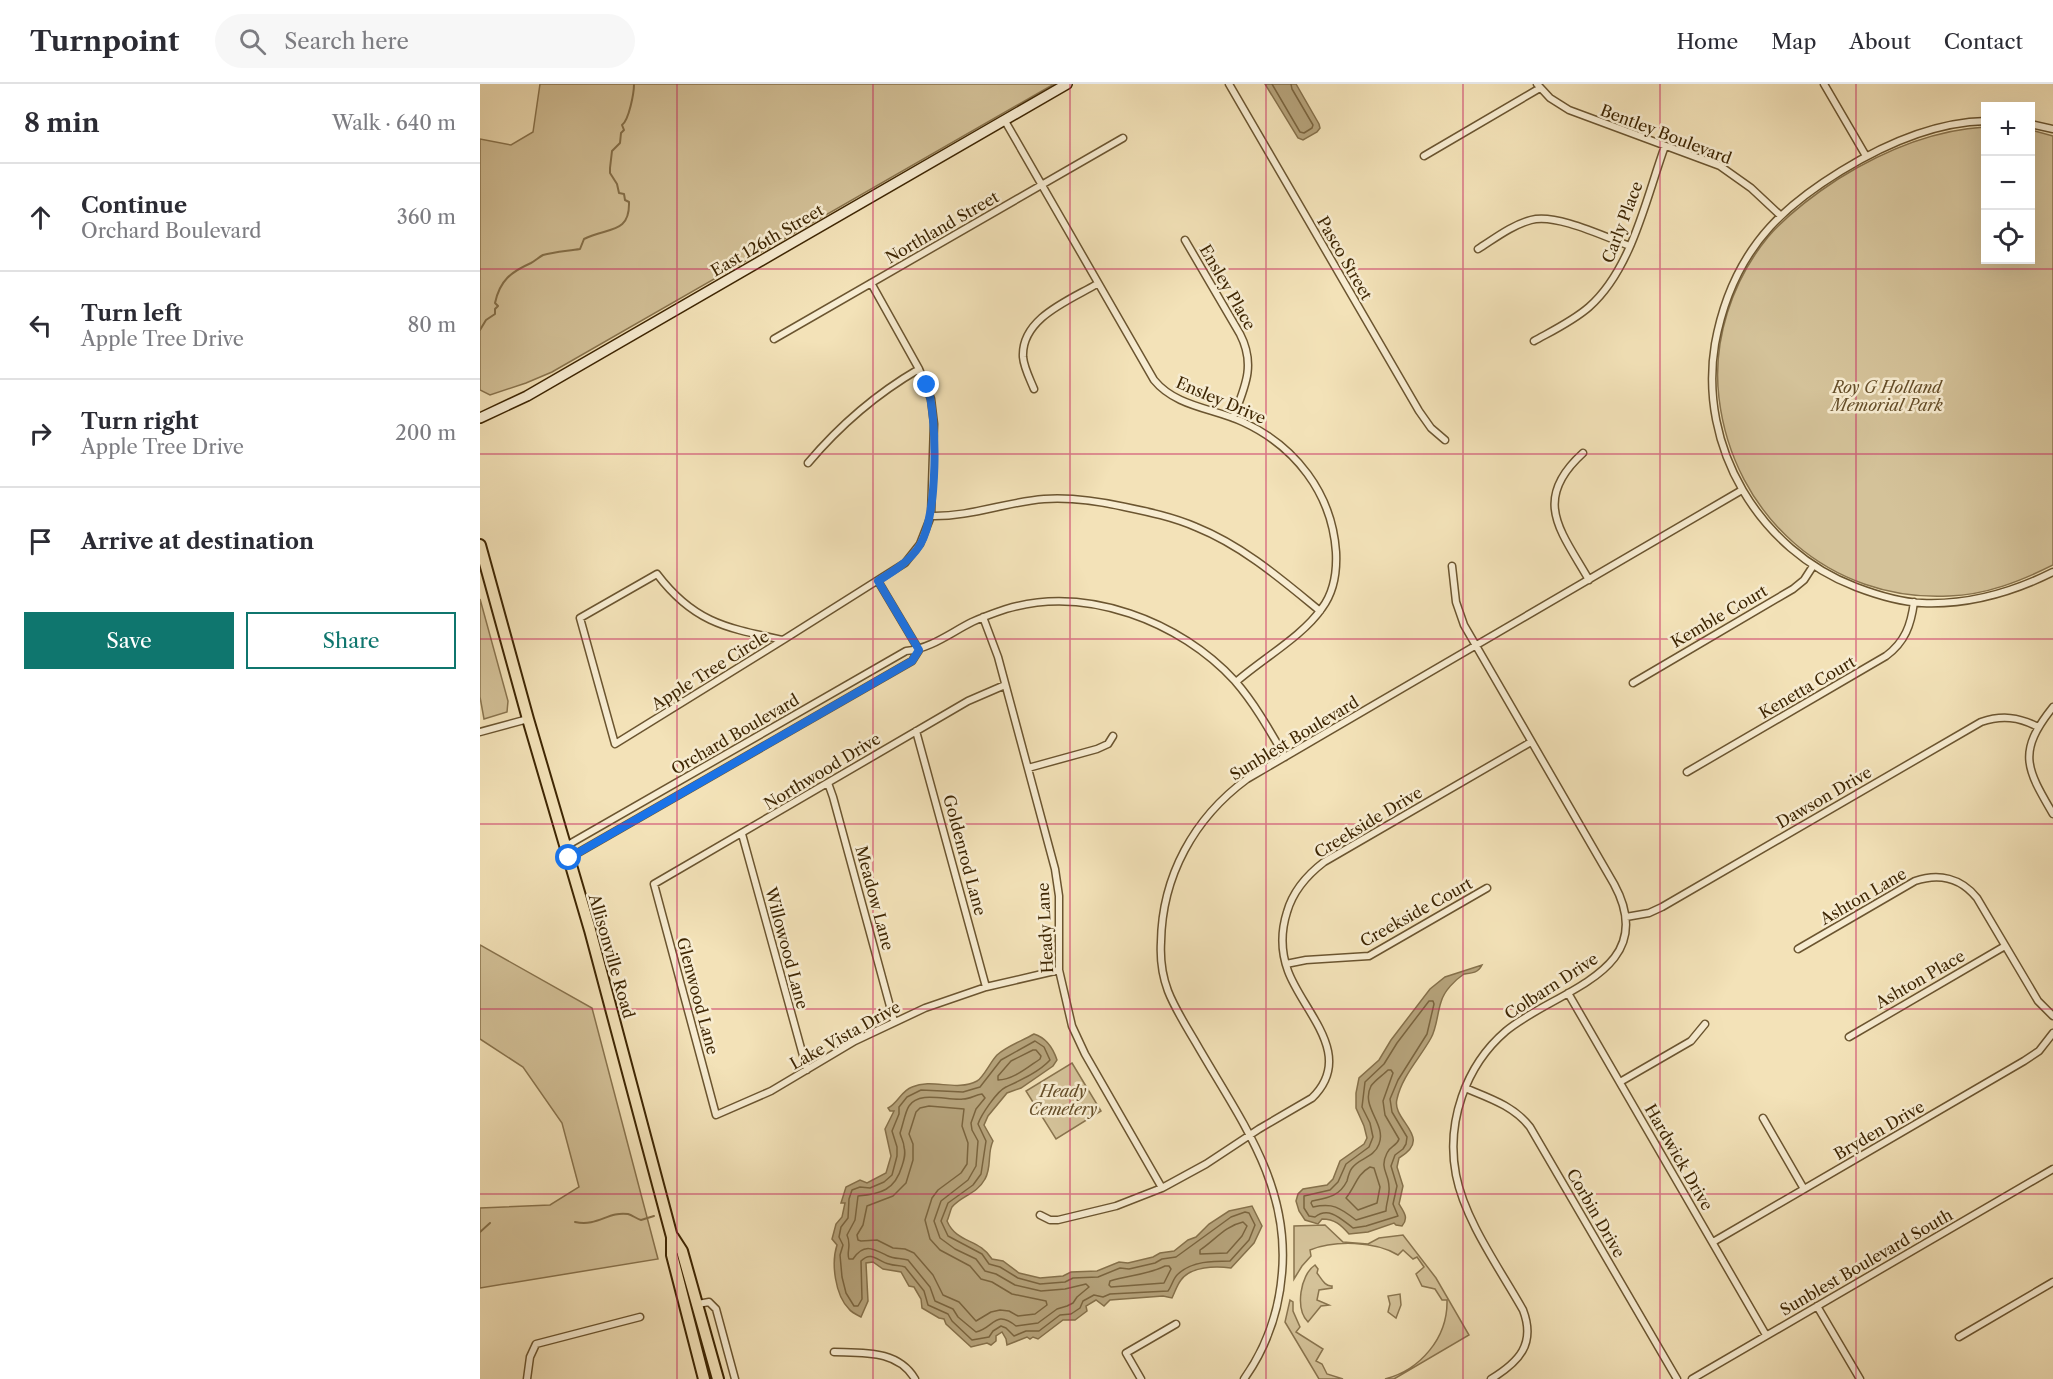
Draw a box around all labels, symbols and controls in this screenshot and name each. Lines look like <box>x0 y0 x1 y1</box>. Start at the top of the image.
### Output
search box <box>215 14 635 68</box>
text: Turnpoint <box>30 24 179 58</box>
icon: search <box>236 25 269 58</box>
text: Search here <box>284 28 409 55</box>
text: Home <box>1677 29 1738 54</box>
text: Map <box>1771 29 1816 54</box>
text: About <box>1849 29 1911 54</box>
text: Contact <box>1944 29 2023 54</box>
street label: Bentley Boulevard <box>1598 100 1735 168</box>
map controls <box>1981 102 2035 264</box>
button: + <box>1981 102 2035 156</box>
text: 8 min <box>24 107 100 139</box>
text: Walk · 640 m <box>332 111 456 135</box>
button: − <box>1981 156 2035 210</box>
street label: Carly Place <box>1597 178 1647 266</box>
street label: Northland Street <box>882 186 1003 268</box>
text: Continue <box>81 192 187 219</box>
street label: East 126th Street <box>707 199 827 280</box>
icon: ahead <box>24 201 57 234</box>
text: 360 m <box>397 205 456 229</box>
button: locate <box>1981 210 2035 264</box>
street label: Pasco Street <box>1313 212 1377 304</box>
text: Orchard Boulevard <box>81 219 262 243</box>
street label: Ensley Place <box>1196 241 1260 333</box>
text: Turn left <box>81 300 182 327</box>
icon: left <box>24 309 57 342</box>
text: 80 m <box>408 313 456 337</box>
text: Apple Tree Drive <box>81 327 244 351</box>
route end <box>913 371 939 397</box>
street label: Ensley Drive <box>1173 372 1269 428</box>
park label: Roy G Holland Memorial Park <box>1829 377 1943 415</box>
text: Turn right <box>81 408 199 435</box>
icon: right <box>24 417 57 450</box>
text: 200 m <box>395 421 456 445</box>
text: Apple Tree Drive <box>81 435 244 459</box>
icon: arrive <box>24 525 57 558</box>
text: Arrive at destination <box>81 528 314 555</box>
street label: Kemble Court <box>1667 580 1771 652</box>
button: Save <box>24 612 234 669</box>
button: Share <box>246 612 456 669</box>
street label: Apple Tree Circle <box>647 626 772 715</box>
street label: Kenetta Court <box>1755 651 1859 723</box>
street label: Orchard Boulevard <box>667 689 803 779</box>
street label: Sunblest Boulevard <box>1226 692 1362 784</box>
street label: Northwood Drive <box>760 728 884 814</box>
street label: Dawson Drive <box>1773 762 1875 832</box>
street label: Creekside Drive <box>1310 782 1426 862</box>
street label: Goldenrod Lane <box>939 792 991 918</box>
route start <box>555 844 581 870</box>
street label: Meadow Lane <box>851 844 899 952</box>
street label: Ashton Lane <box>1815 863 1910 929</box>
street label: Creekside Court <box>1356 873 1476 951</box>
street label: Heady Lane <box>1033 882 1057 974</box>
street label: Willowood Lane <box>761 884 813 1011</box>
street label: Allisonville Road <box>584 891 639 1021</box>
street label: Glenwood Lane <box>673 935 723 1057</box>
street label: Ashton Place <box>1871 945 1968 1013</box>
street label: Colbarn Drive <box>1500 948 1602 1024</box>
street label: Lake Vista Drive <box>786 996 904 1074</box>
park label: Heady Cemetery <box>1029 1081 1097 1119</box>
street label: Bryden Drive <box>1830 1096 1928 1164</box>
street label: Hardwick Drive <box>1640 1100 1718 1214</box>
street label: Corbin Drive <box>1563 1165 1629 1261</box>
street label: Sunblest Boulevard South <box>1776 1204 1956 1320</box>

